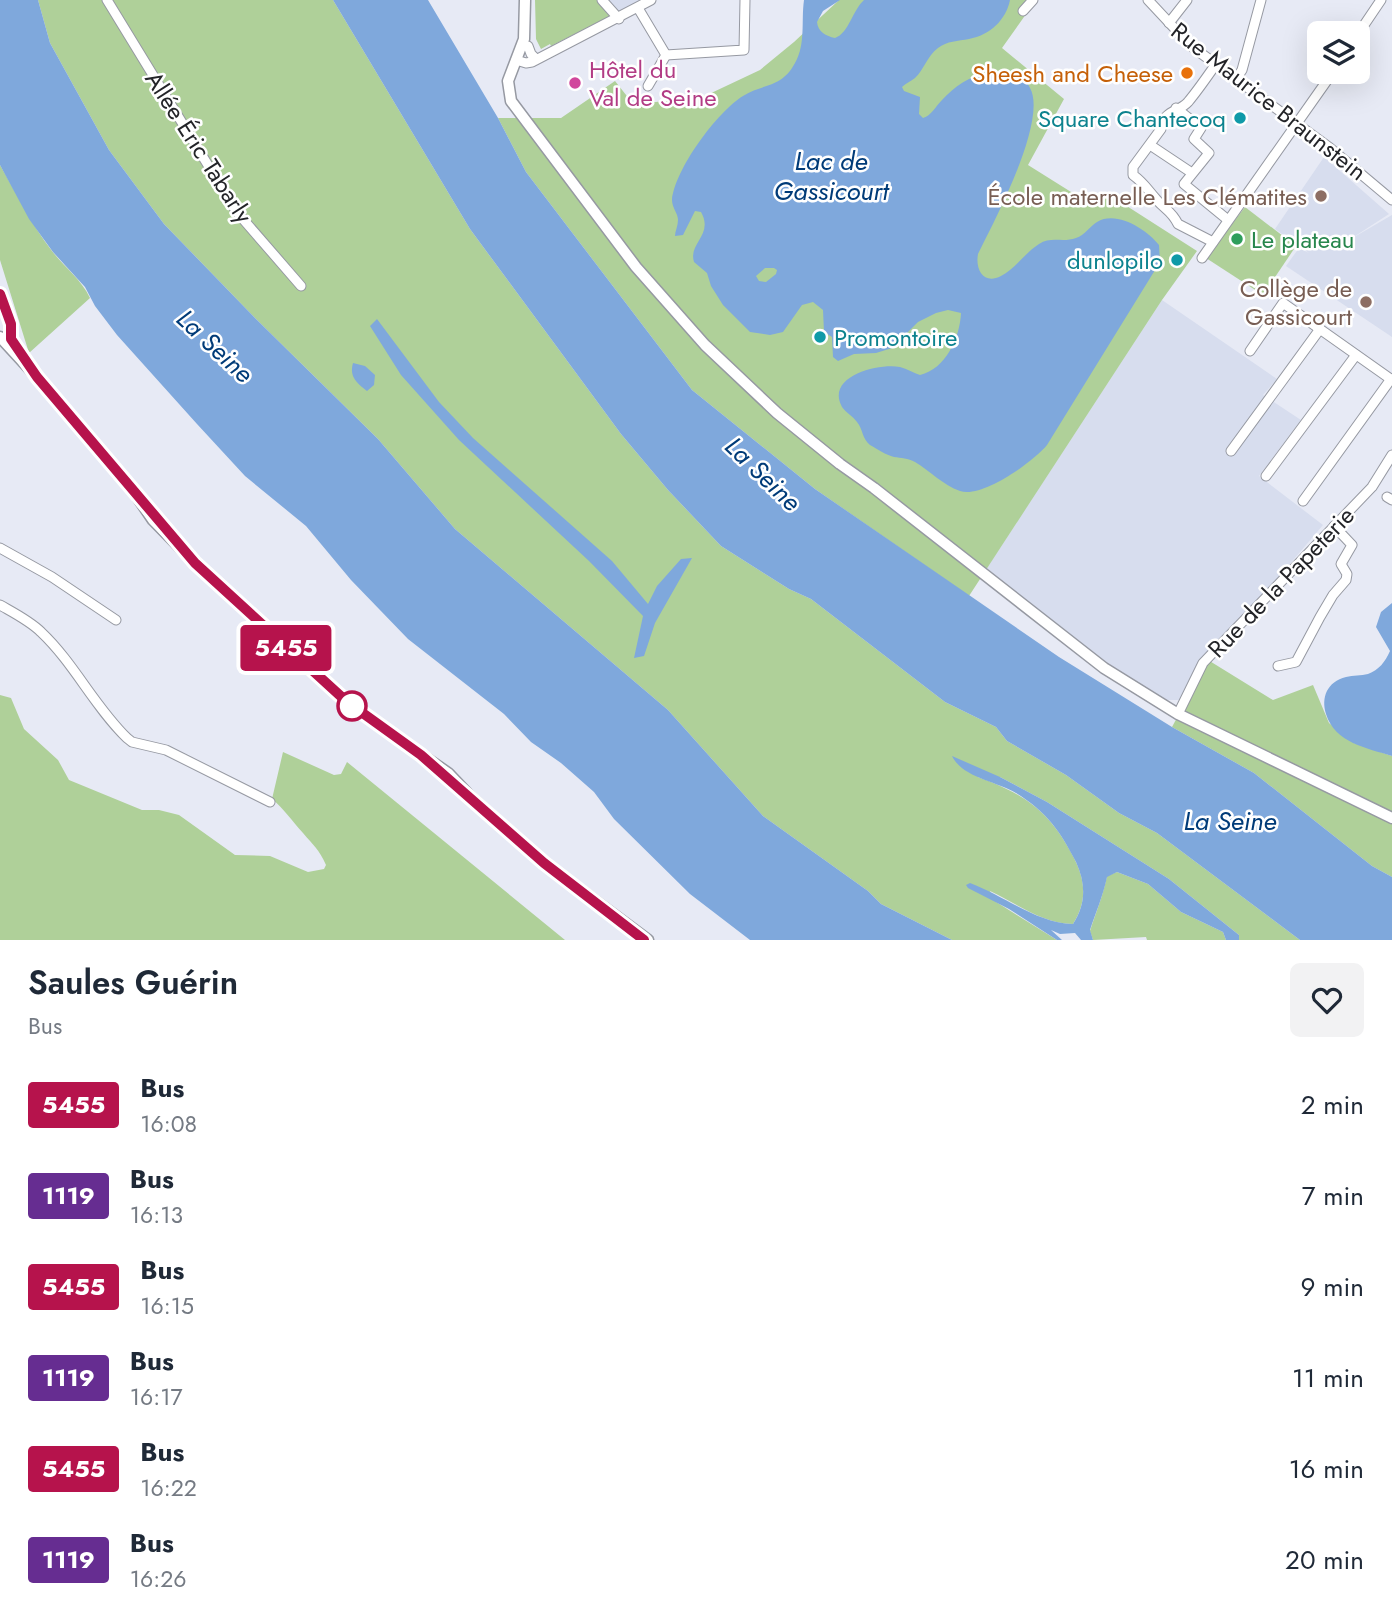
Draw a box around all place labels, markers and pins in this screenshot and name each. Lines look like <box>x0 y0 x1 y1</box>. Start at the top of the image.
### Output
place label: Hôtel du Val de Seine <box>589 52 717 115</box>
place label: Sheesh and Cheese <box>972 56 1173 91</box>
marker: Sheesh and Cheese <box>1179 65 1195 81</box>
marker: Hôtel du Val de Seine <box>567 75 583 91</box>
place label: Square Chantecoq <box>1038 101 1226 136</box>
marker: Square Chantecoq <box>1232 110 1248 126</box>
place label: École maternelle Les Clématites <box>988 179 1307 214</box>
marker: École maternelle Les Clématites <box>1313 188 1329 204</box>
place label: Le plateau <box>1251 222 1354 257</box>
marker: Le plateau <box>1229 231 1245 247</box>
place label: dunlopilo <box>1067 243 1163 278</box>
marker: dunlopilo <box>1169 252 1185 268</box>
place label: Collège de Gassicourt <box>1240 271 1352 334</box>
marker: Collège de Gassicourt <box>1358 294 1374 310</box>
place label: Promontoire <box>834 320 957 355</box>
marker: Promontoire <box>812 329 828 345</box>
unlabelled marker <box>337 691 367 721</box>

